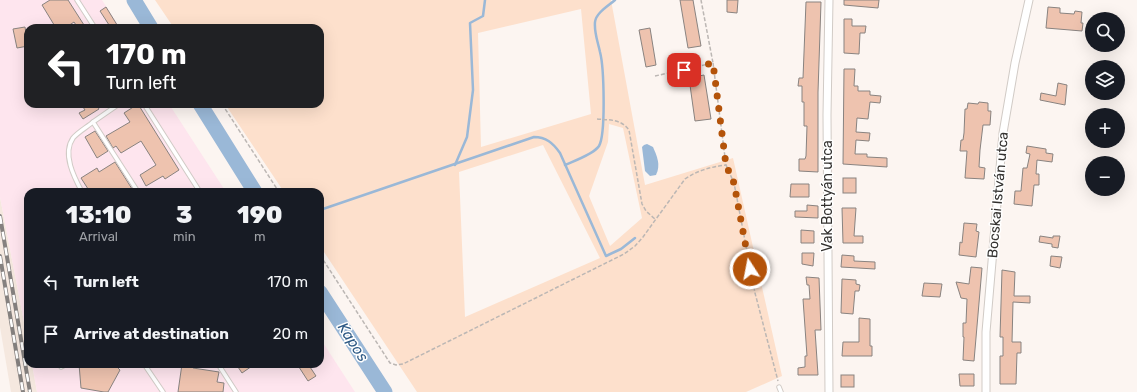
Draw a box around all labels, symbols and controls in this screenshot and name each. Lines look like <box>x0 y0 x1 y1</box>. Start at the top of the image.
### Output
map controls <box>1085 12 1125 196</box>
button: search <box>1085 12 1125 52</box>
text: 170 m <box>106 38 187 71</box>
icon: left <box>40 40 92 92</box>
pin <box>667 53 701 87</box>
icon: arrive <box>673 59 695 81</box>
button: layers <box>1085 60 1125 100</box>
text: Turn left <box>106 72 176 94</box>
button: + <box>1085 108 1125 148</box>
street label: Bocskai István utca <box>984 131 1012 259</box>
street label: Vak Bottyán utca <box>819 140 836 252</box>
button: − <box>1085 156 1125 196</box>
text: 13:10 <box>66 201 131 229</box>
text: 3 <box>176 201 192 229</box>
text: 190 <box>237 201 282 229</box>
text: Arrival <box>79 229 118 244</box>
text: min <box>173 229 196 244</box>
text: m <box>254 229 266 244</box>
position arrow <box>729 248 771 290</box>
icon: left <box>40 271 62 293</box>
text: Turn left <box>74 273 139 291</box>
text: 170 m <box>267 273 308 291</box>
water label: Kapos <box>334 319 372 365</box>
icon: arrive <box>40 323 62 345</box>
text: Arrive at destination <box>74 325 229 343</box>
text: 20 m <box>273 325 308 343</box>

